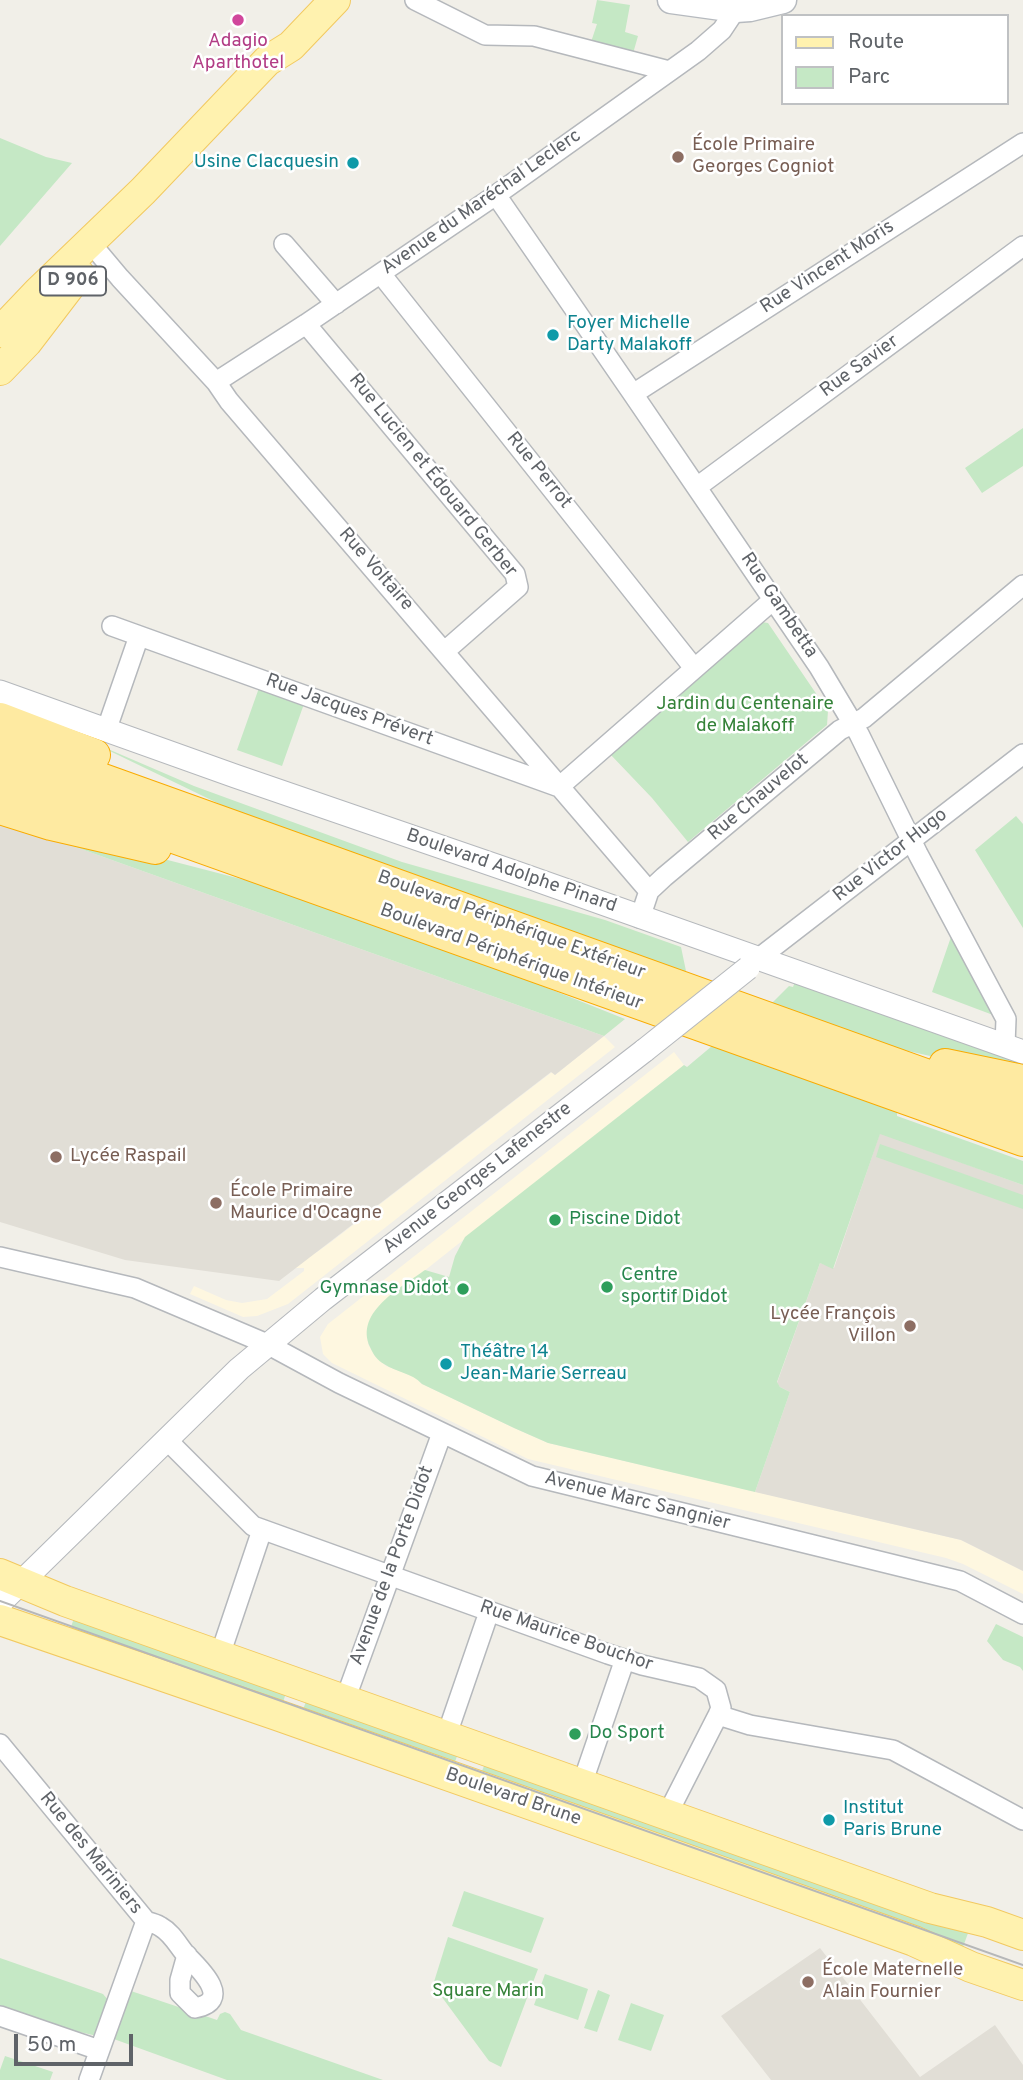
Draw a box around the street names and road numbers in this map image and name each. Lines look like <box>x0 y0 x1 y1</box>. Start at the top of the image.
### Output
street label: Avenue du Maréchal Leclerc <box>378 125 586 281</box>
street label: Rue Vincent Moris <box>757 216 899 320</box>
road number: D 906 <box>40 267 106 296</box>
street label: Rue Savier <box>816 331 904 403</box>
street label: Rue Lucien et Édouard Gerber <box>343 370 521 582</box>
street label: Rue Perrot <box>500 428 576 514</box>
street label: Rue Voltaire <box>333 524 417 616</box>
street label: Rue Gambetta <box>734 549 822 663</box>
street label: Rue Jacques Prévert <box>262 670 436 752</box>
street label: Rue Chauvelot <box>704 749 814 847</box>
street label: Rue Victor Hugo <box>829 804 953 908</box>
street label: Boulevard Adolphe Pinard <box>403 825 619 919</box>
street label: Boulevard Périphérique Extérieur <box>374 867 648 985</box>
street label: Boulevard Périphérique Intérieur <box>376 900 646 1016</box>
street label: Avenue Georges Lafenestre <box>379 1098 577 1260</box>
street label: Avenue de la Porte Didot <box>346 1463 440 1669</box>
street label: Avenue Marc Sangnier <box>542 1468 732 1536</box>
street label: Rue Maurice Bouchor <box>476 1597 656 1677</box>
street label: Boulevard Brune <box>442 1764 584 1832</box>
street label: Rue des Mariniers <box>34 1788 146 1920</box>

